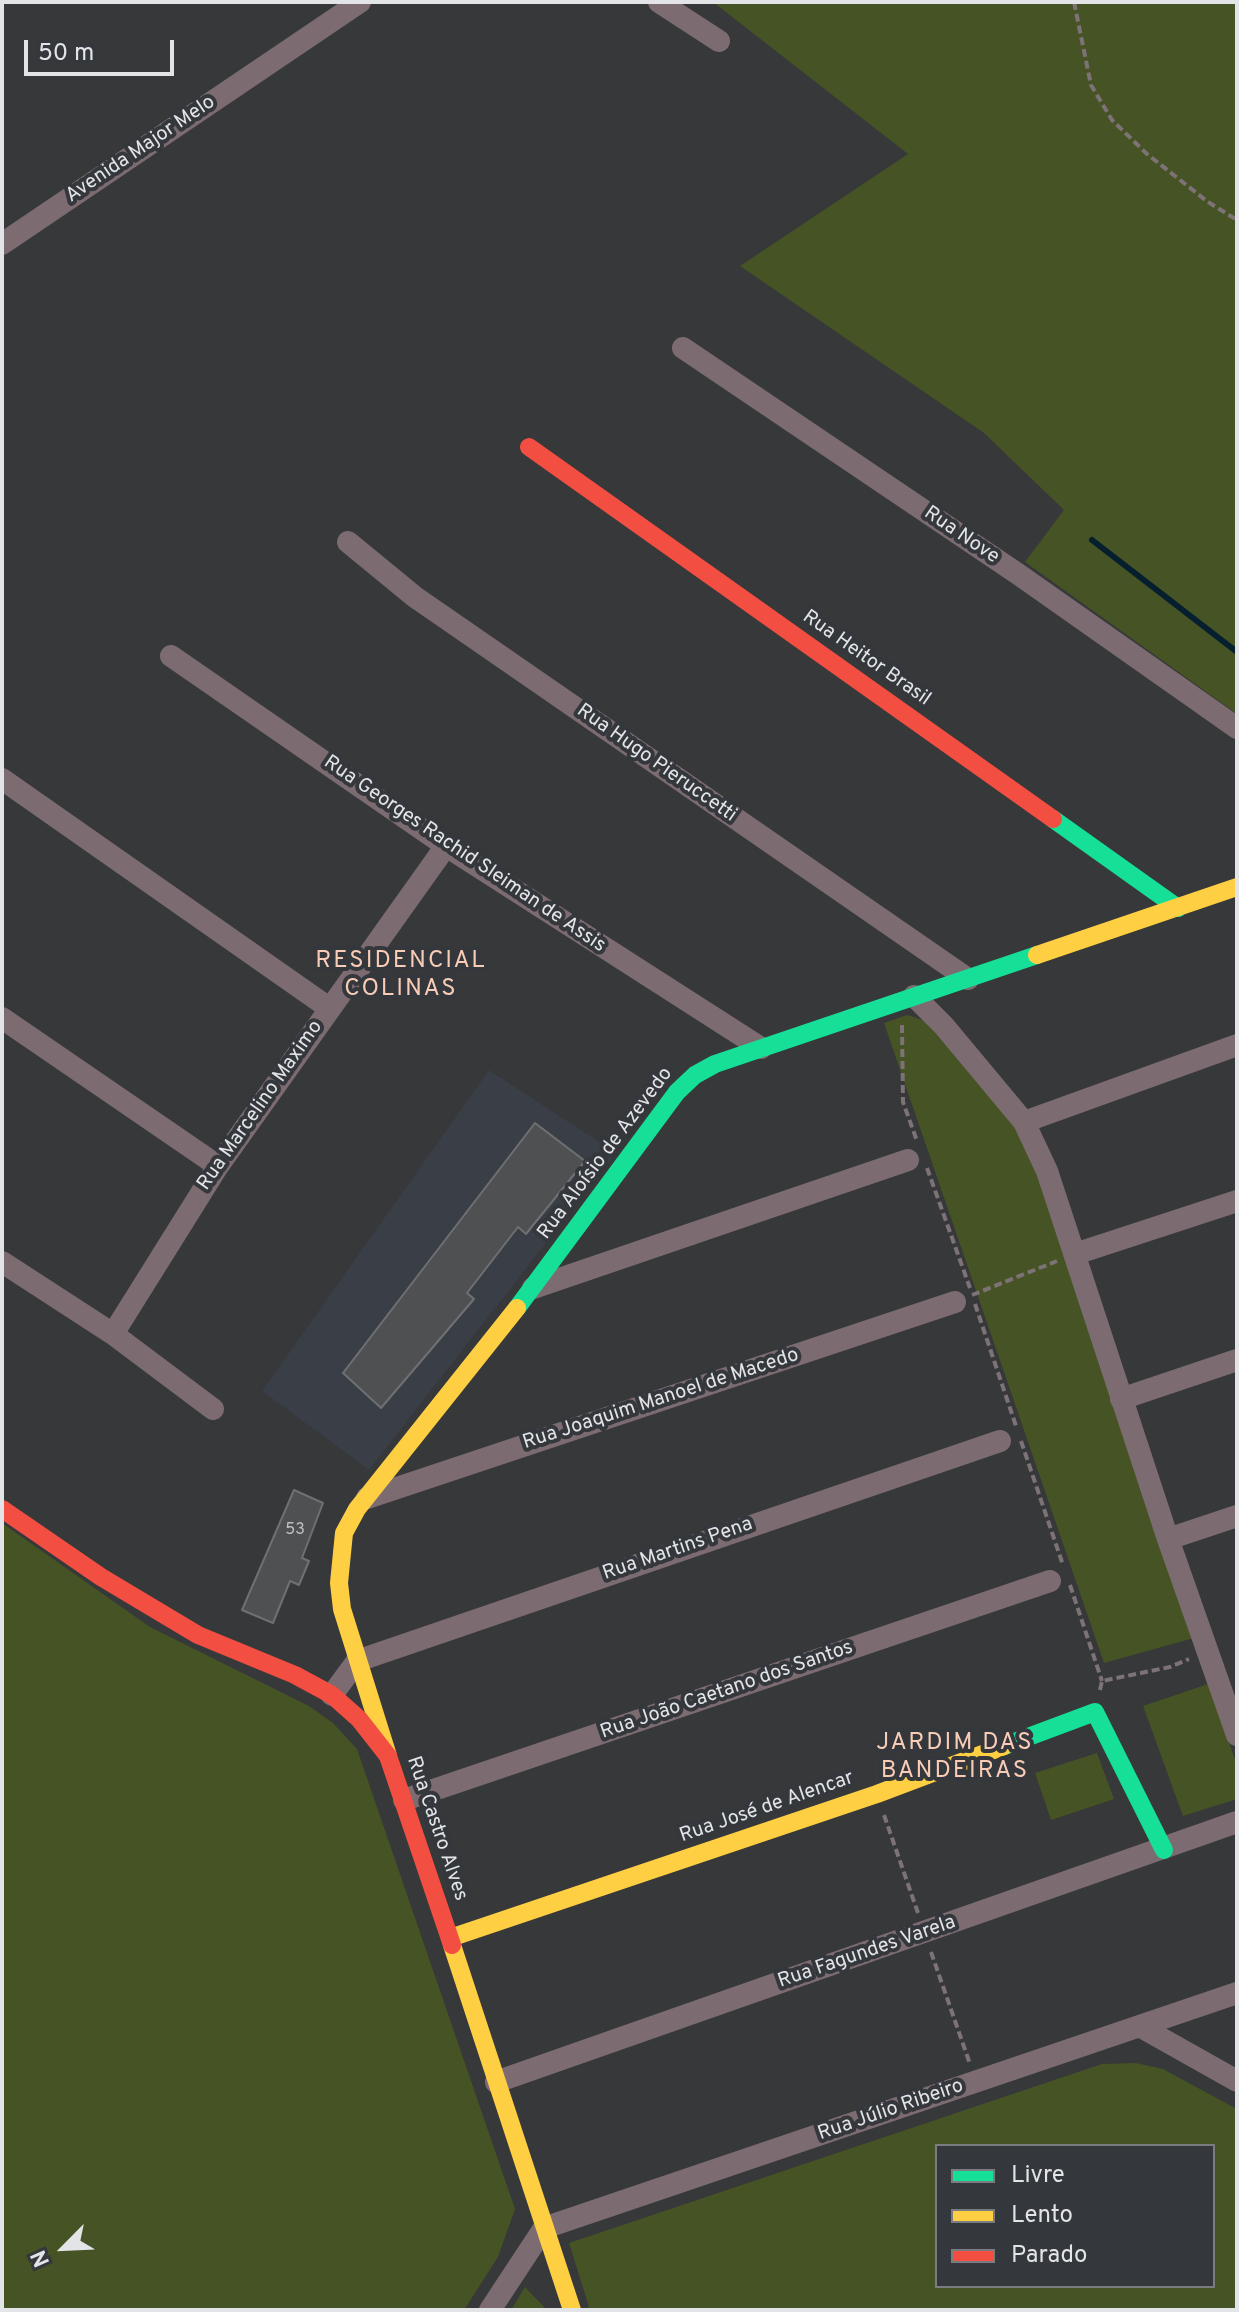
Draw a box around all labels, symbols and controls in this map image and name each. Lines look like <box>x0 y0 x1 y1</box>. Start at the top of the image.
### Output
scale bar <box>28 24 178 74</box>
text: 50 m <box>38 39 94 69</box>
street label: Avenida Major Melo <box>62 91 220 209</box>
street label: Rua Nove <box>919 502 1003 570</box>
street label: Rua Heitor Brasil <box>797 606 935 712</box>
street label: Rua Hugo Pieruccetti <box>571 700 741 828</box>
street label: Rua Georges Rachid Sleiman de Assis <box>318 751 610 959</box>
district label: RESIDENCIAL COLINAS <box>315 948 487 1004</box>
street label: Rua Marcelino Maximo <box>193 1016 329 1196</box>
street label: Rua Aloísio de Azevedo <box>533 1063 679 1245</box>
street label: Rua Joaquim Manoel de Macedo <box>520 1344 802 1456</box>
street label: Rua Martins Pena <box>600 1513 756 1587</box>
house number: 53 <box>285 1521 305 1541</box>
street label: Rua João Caetano dos Santos <box>598 1636 856 1746</box>
district label: JARDIM DAS BANDEIRAS <box>876 1730 1034 1786</box>
street label: Rua Castro Alves <box>400 1754 472 1904</box>
street label: Rua José de Alencar <box>677 1767 857 1849</box>
street label: Rua Fagundes Varela <box>775 1911 959 1995</box>
street label: Rua Júlio Ribeiro <box>815 2075 967 2147</box>
legend <box>935 2144 1215 2288</box>
text: Livre <box>1011 2161 1065 2191</box>
text: Lento <box>1011 2201 1073 2231</box>
north arrow <box>24 2208 104 2288</box>
text: Parado <box>1011 2241 1087 2271</box>
text: N <box>26 2245 57 2271</box>

